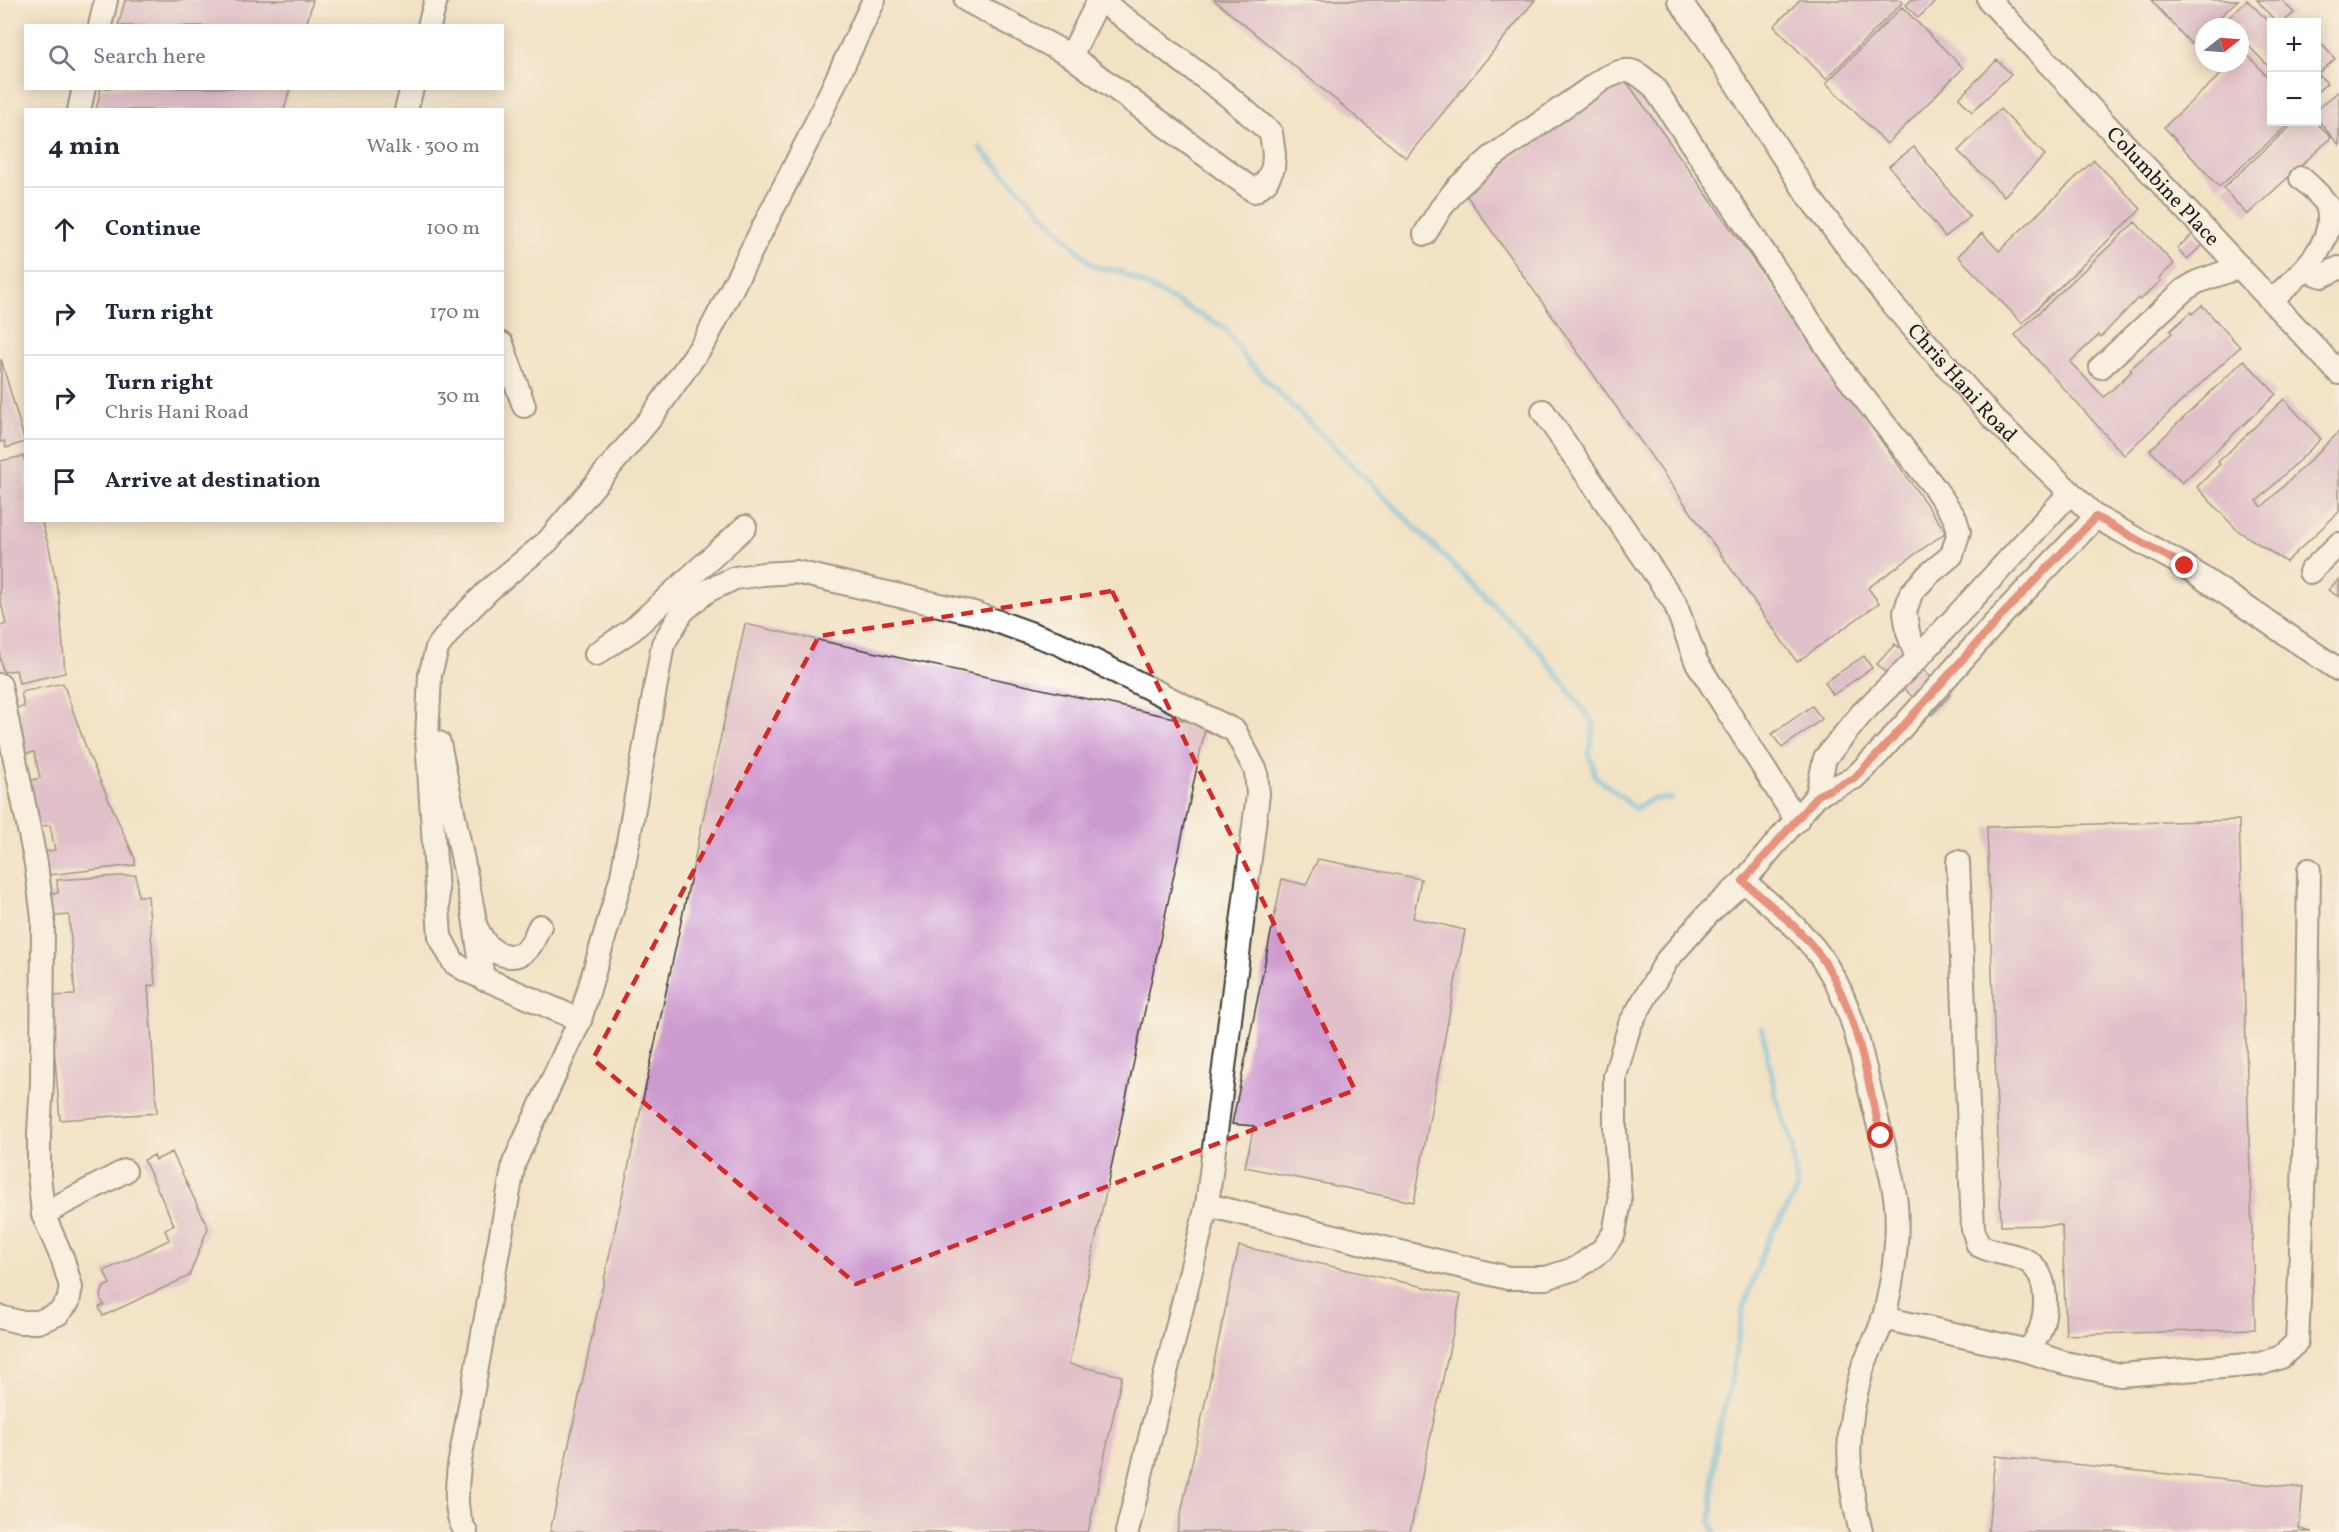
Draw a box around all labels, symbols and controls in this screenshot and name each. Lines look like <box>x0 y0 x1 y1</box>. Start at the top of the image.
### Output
north arrow <box>2195 18 2249 72</box>
map controls <box>2267 18 2321 126</box>
button: + <box>2267 18 2321 72</box>
search box <box>24 24 504 90</box>
icon: search <box>45 41 78 74</box>
text: Search here <box>93 42 206 73</box>
button: − <box>2267 72 2321 126</box>
street label: Columbine Place <box>2099 121 2226 253</box>
text: 4 min <box>48 129 120 165</box>
text: Walk · 300 m <box>367 133 480 161</box>
icon: ahead <box>48 213 81 246</box>
text: Continue <box>105 214 201 245</box>
text: 100 m <box>426 215 480 243</box>
icon: right <box>48 297 81 330</box>
text: Turn right <box>105 298 213 329</box>
text: 170 m <box>430 299 480 327</box>
street label: Chris Hani Road <box>1900 318 2023 450</box>
text: Turn right <box>105 368 213 399</box>
icon: right <box>48 381 81 414</box>
text: 30 m <box>436 383 480 411</box>
text: Chris Hani Road <box>105 399 249 427</box>
icon: arrive <box>48 465 81 498</box>
text: Arrive at destination <box>105 466 321 497</box>
route end <box>2171 552 2197 578</box>
route start <box>1867 1122 1893 1148</box>

